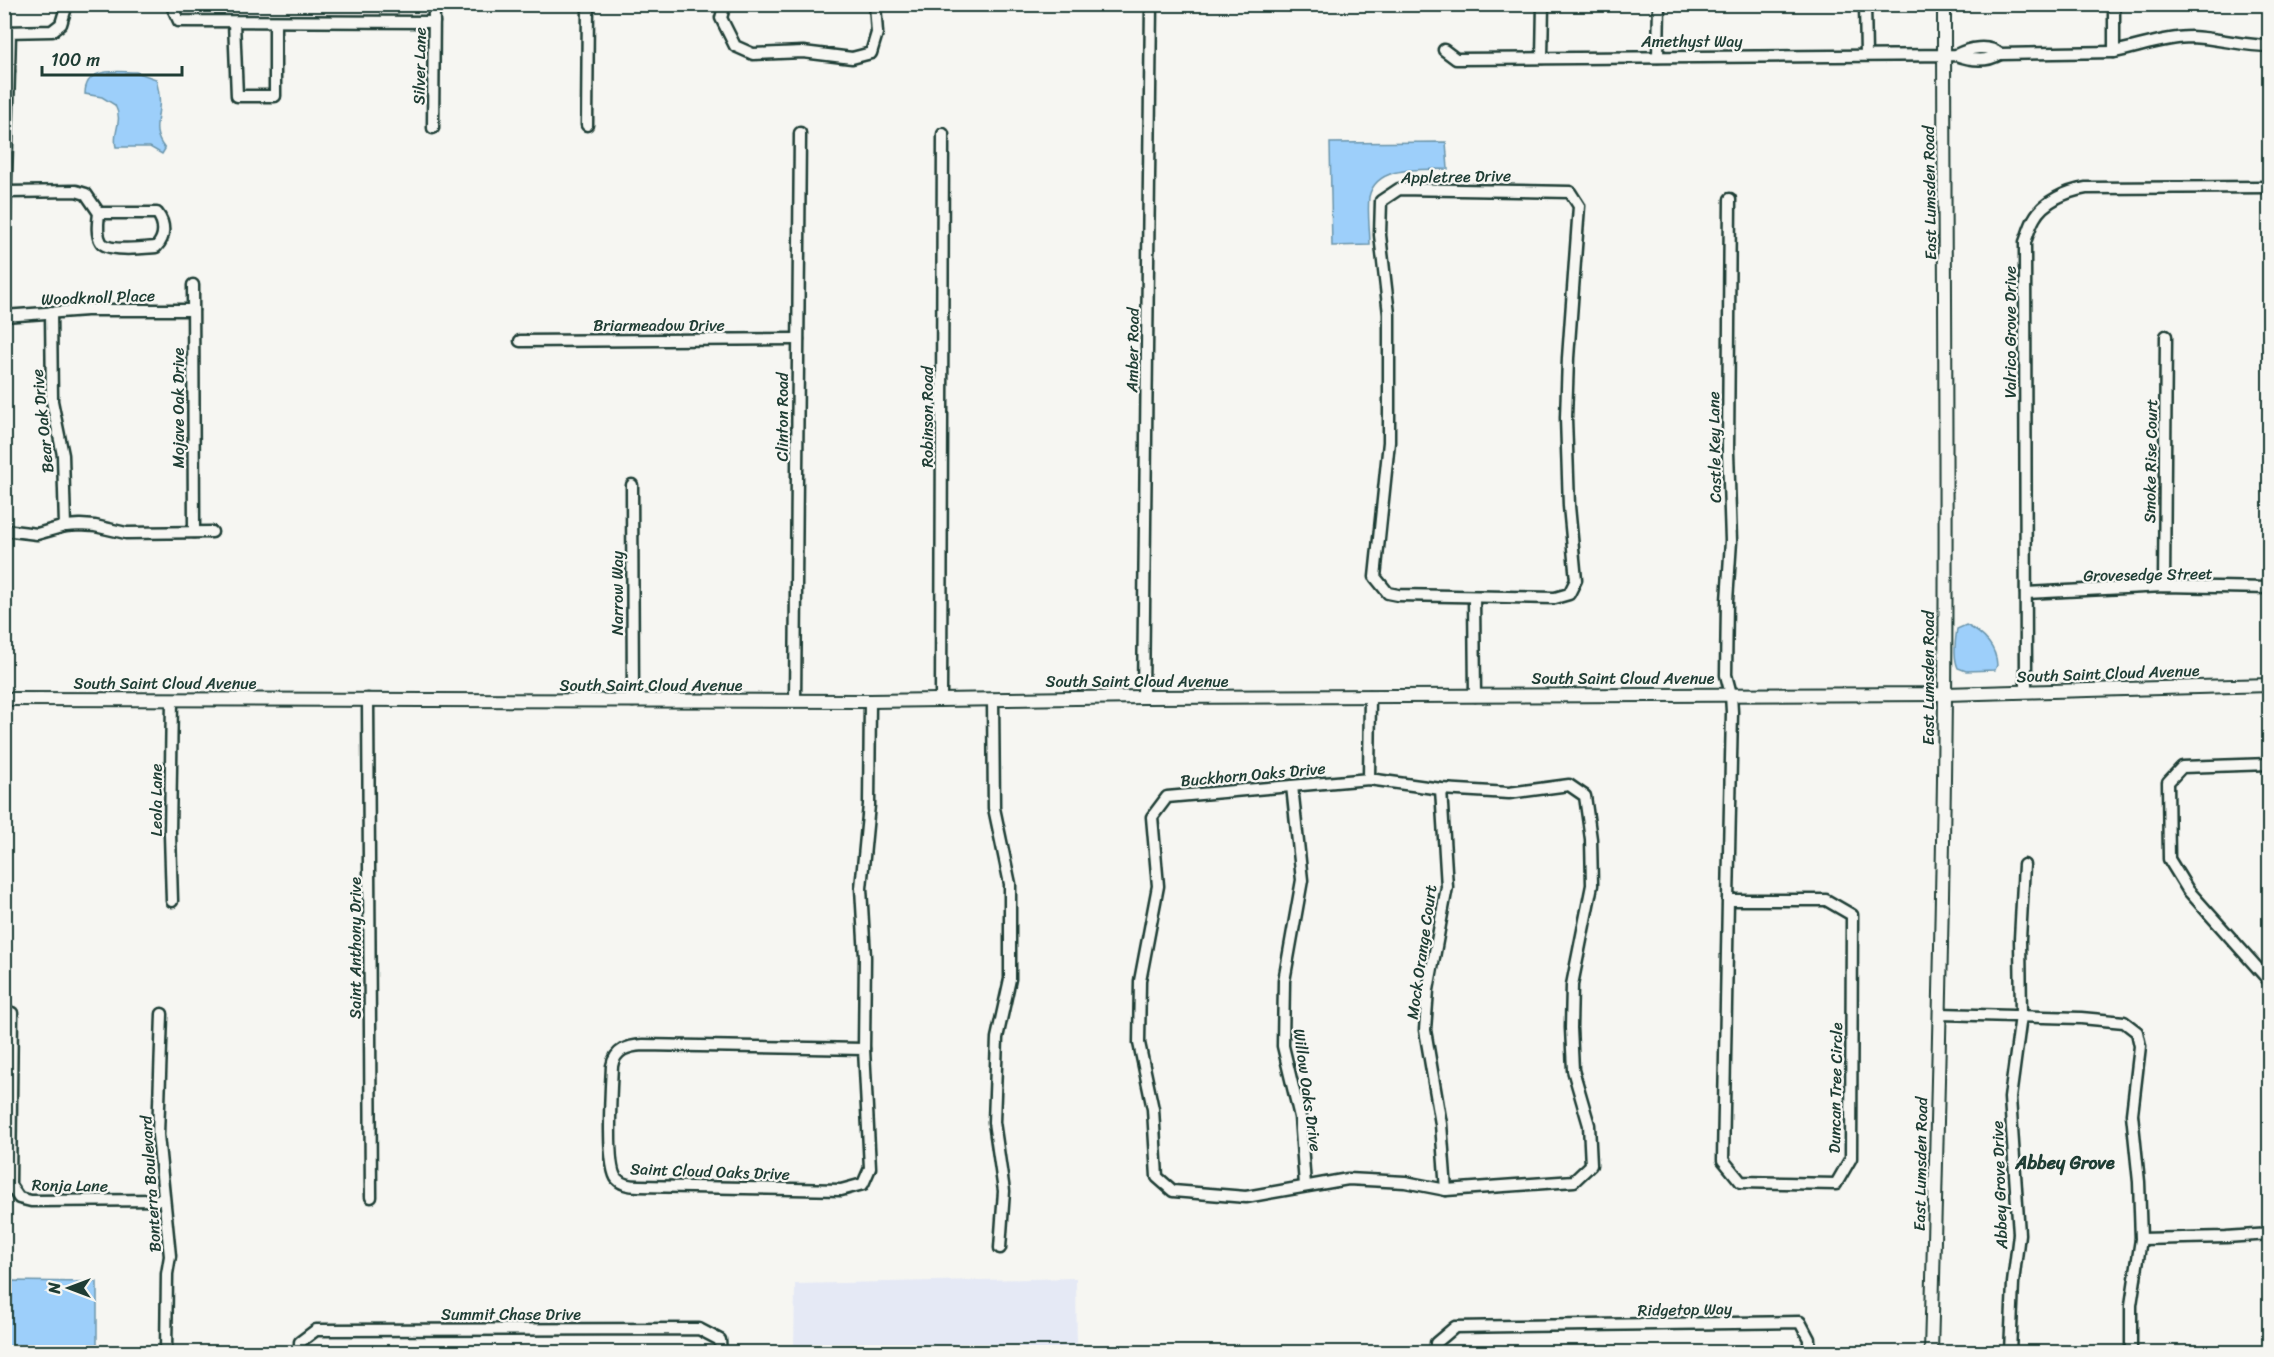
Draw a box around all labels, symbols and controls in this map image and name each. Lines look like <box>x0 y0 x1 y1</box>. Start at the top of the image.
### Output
street label: Silver Lane <box>404 27 435 105</box>
street label: Amethyst Way <box>1640 27 1743 56</box>
scale bar <box>42 39 182 77</box>
text: 100 m <box>51 44 100 76</box>
street label: East Lumsden Road <box>1914 124 1945 260</box>
street label: Appletree Drive <box>1400 161 1511 192</box>
street label: Valrico Grove Drive <box>1996 266 2025 398</box>
street label: Woodknoll Place <box>41 281 155 314</box>
street label: Amber Road <box>1117 306 1148 394</box>
street label: Briarmeadow Drive <box>593 311 725 340</box>
street label: Mojave Oak Drive <box>164 347 193 468</box>
street label: Robinson Road <box>913 365 942 468</box>
street label: Bear Oak Drive <box>23 368 62 474</box>
street label: Clinton Road <box>768 371 797 462</box>
street label: Castle Key Lane <box>1699 391 1730 503</box>
street label: Smoke Rise Court <box>2135 399 2166 523</box>
street label: Narrow Way <box>603 550 632 635</box>
street label: Grovesedge Street <box>2083 559 2213 590</box>
street label: East Lumsden Road <box>1914 609 1943 745</box>
street label: South Saint Cloud Avenue <box>2016 656 2200 691</box>
street label: South Saint Cloud Avenue <box>1531 664 1715 693</box>
street label: South Saint Cloud Avenue <box>1045 667 1229 696</box>
street label: South Saint Cloud Avenue <box>73 669 257 698</box>
street label: South Saint Cloud Avenue <box>559 671 743 700</box>
street label: Buckhorn Oaks Drive <box>1179 754 1327 795</box>
street label: Leola Lane <box>142 764 171 836</box>
street label: Saint Anthony Drive <box>341 877 370 1019</box>
street label: Mock Orange Court <box>1398 883 1445 1021</box>
street label: Duncan Tree Circle <box>1820 1022 1851 1154</box>
street label: Willow Oaks Drive <box>1285 1027 1330 1153</box>
street label: East Lumsden Road <box>1905 1095 1936 1231</box>
street label: Bonterra Boulevard <box>131 1113 170 1253</box>
street label: Abbey Grove Drive <box>1983 1120 2016 1251</box>
district label: Abbey Grove <box>2014 1147 2115 1179</box>
street label: Saint Cloud Oaks Drive <box>630 1154 790 1189</box>
street label: Ronja Lane <box>32 1170 108 1201</box>
north arrow <box>39 1258 99 1318</box>
text: N <box>40 1282 69 1295</box>
street label: Ridgetop Way <box>1638 1294 1733 1325</box>
street label: Summit Chase Drive <box>441 1300 581 1329</box>

